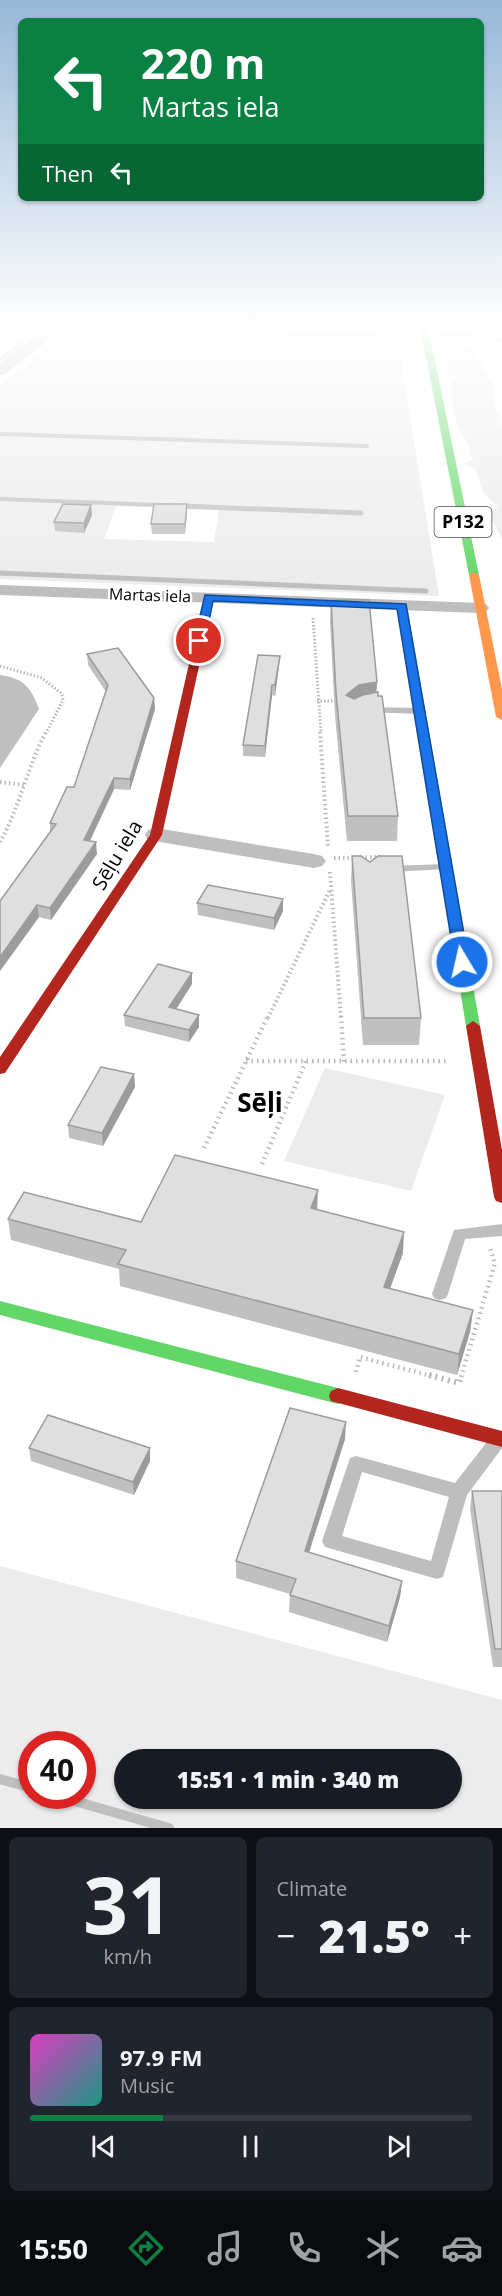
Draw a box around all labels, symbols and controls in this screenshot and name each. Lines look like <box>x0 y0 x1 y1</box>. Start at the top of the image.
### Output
text: 220 m <box>141 34 265 91</box>
icon: left <box>42 42 120 120</box>
text: Martas iela <box>141 88 280 125</box>
icon: left <box>105 156 138 189</box>
text: Then <box>42 158 93 188</box>
road number: P132 <box>434 507 492 537</box>
street label: Martas iela <box>109 583 191 607</box>
pin <box>173 615 224 666</box>
icon: arrive <box>182 624 215 657</box>
street label: Sēļu iela <box>85 815 148 895</box>
position arrow <box>430 930 494 994</box>
district label: Sēļi <box>237 1084 283 1120</box>
speed limit sign: 40 <box>18 1731 96 1809</box>
text: 15:51 · 1 min · 340 m <box>177 1764 399 1794</box>
text: 31 <box>83 1851 172 1957</box>
text: Climate <box>277 1875 347 1902</box>
text: 21.5° <box>319 1905 430 1966</box>
text: − <box>277 1913 295 1958</box>
text: + <box>453 1913 472 1958</box>
text: km/h <box>103 1943 152 1970</box>
text: 97.9 FM <box>120 2042 203 2072</box>
text: Music <box>120 2072 174 2099</box>
icon: previous <box>87 2130 120 2163</box>
icon: pause <box>234 2130 267 2163</box>
icon: next <box>382 2130 415 2163</box>
icon: directions <box>125 2227 167 2269</box>
icon: music <box>204 2227 246 2269</box>
icon: phone <box>283 2227 325 2269</box>
icon: climate <box>362 2227 404 2269</box>
icon: car <box>441 2227 483 2269</box>
text: 15:50 <box>19 2230 88 2267</box>

